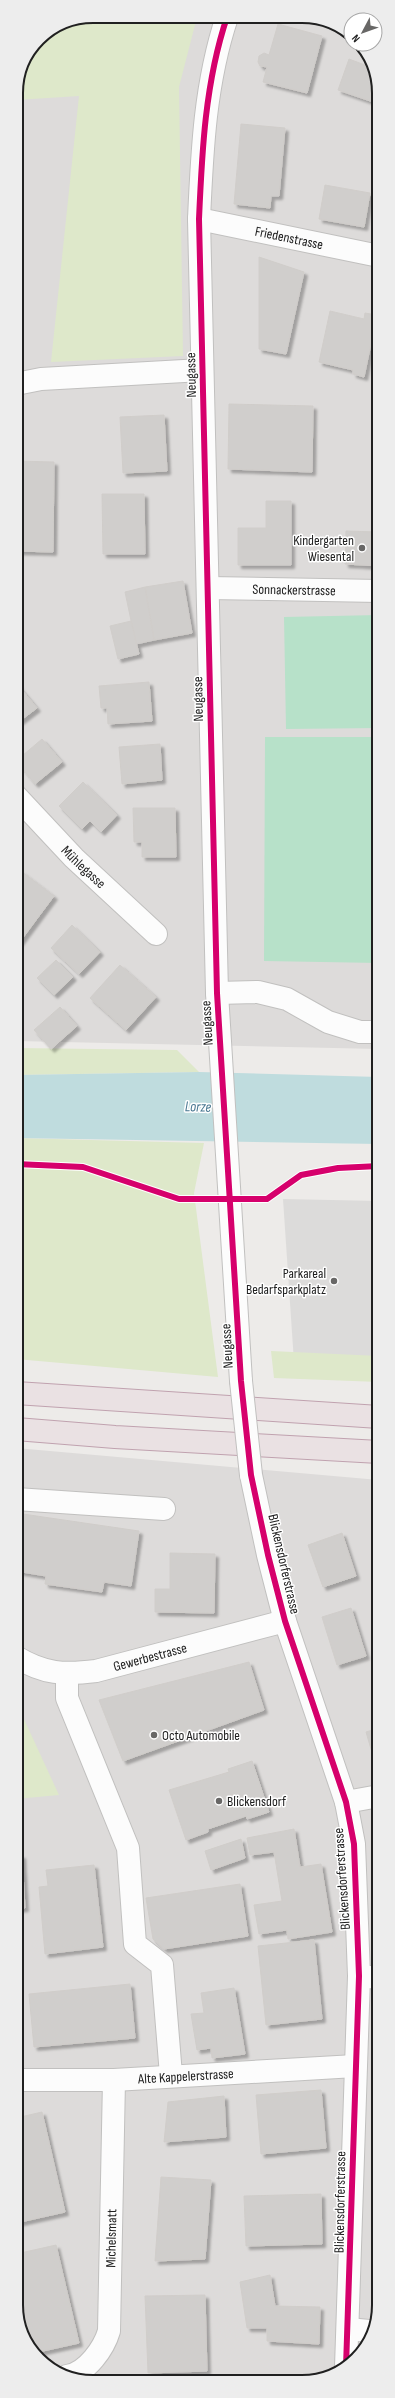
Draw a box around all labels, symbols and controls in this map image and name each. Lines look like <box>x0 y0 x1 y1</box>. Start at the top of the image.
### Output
north arrow <box>343 12 383 52</box>
text: N <box>349 32 363 45</box>
street label: Friedenstrasse <box>254 222 325 253</box>
street label: Neugasse <box>182 352 200 398</box>
place label: Kindergarten Wiesental <box>293 532 354 565</box>
marker: Kindergarten Wiesental <box>357 543 367 553</box>
street label: Sonnackerstrasse <box>252 580 336 599</box>
street label: Neugasse <box>189 676 207 722</box>
street label: Mühlegasse <box>58 842 109 892</box>
street label: Neugasse <box>197 1000 217 1046</box>
water label: Lorze <box>185 1097 212 1117</box>
place label: Parkareal Bedarfsparkplatz <box>246 1265 326 1298</box>
marker: Parkareal Bedarfsparkplatz <box>329 1276 339 1286</box>
street label: Neugasse <box>217 1323 237 1369</box>
street label: Blickensdorferstrasse <box>264 1512 304 1616</box>
street label: Gewerbestrasse <box>111 1639 189 1675</box>
place label: Octo Automobile <box>162 1727 240 1744</box>
marker: Octo Automobile <box>149 1730 159 1740</box>
place label: Blickensdorf <box>227 1793 287 1810</box>
marker: Blickensdorf <box>214 1796 224 1806</box>
street label: Blickensdorferstrasse <box>330 1827 354 1931</box>
street label: Alte Kappelerstrasse <box>137 2065 234 2087</box>
street label: Blickensdorferstrasse <box>331 2151 349 2253</box>
street label: Michelsmatt <box>102 2209 120 2268</box>

